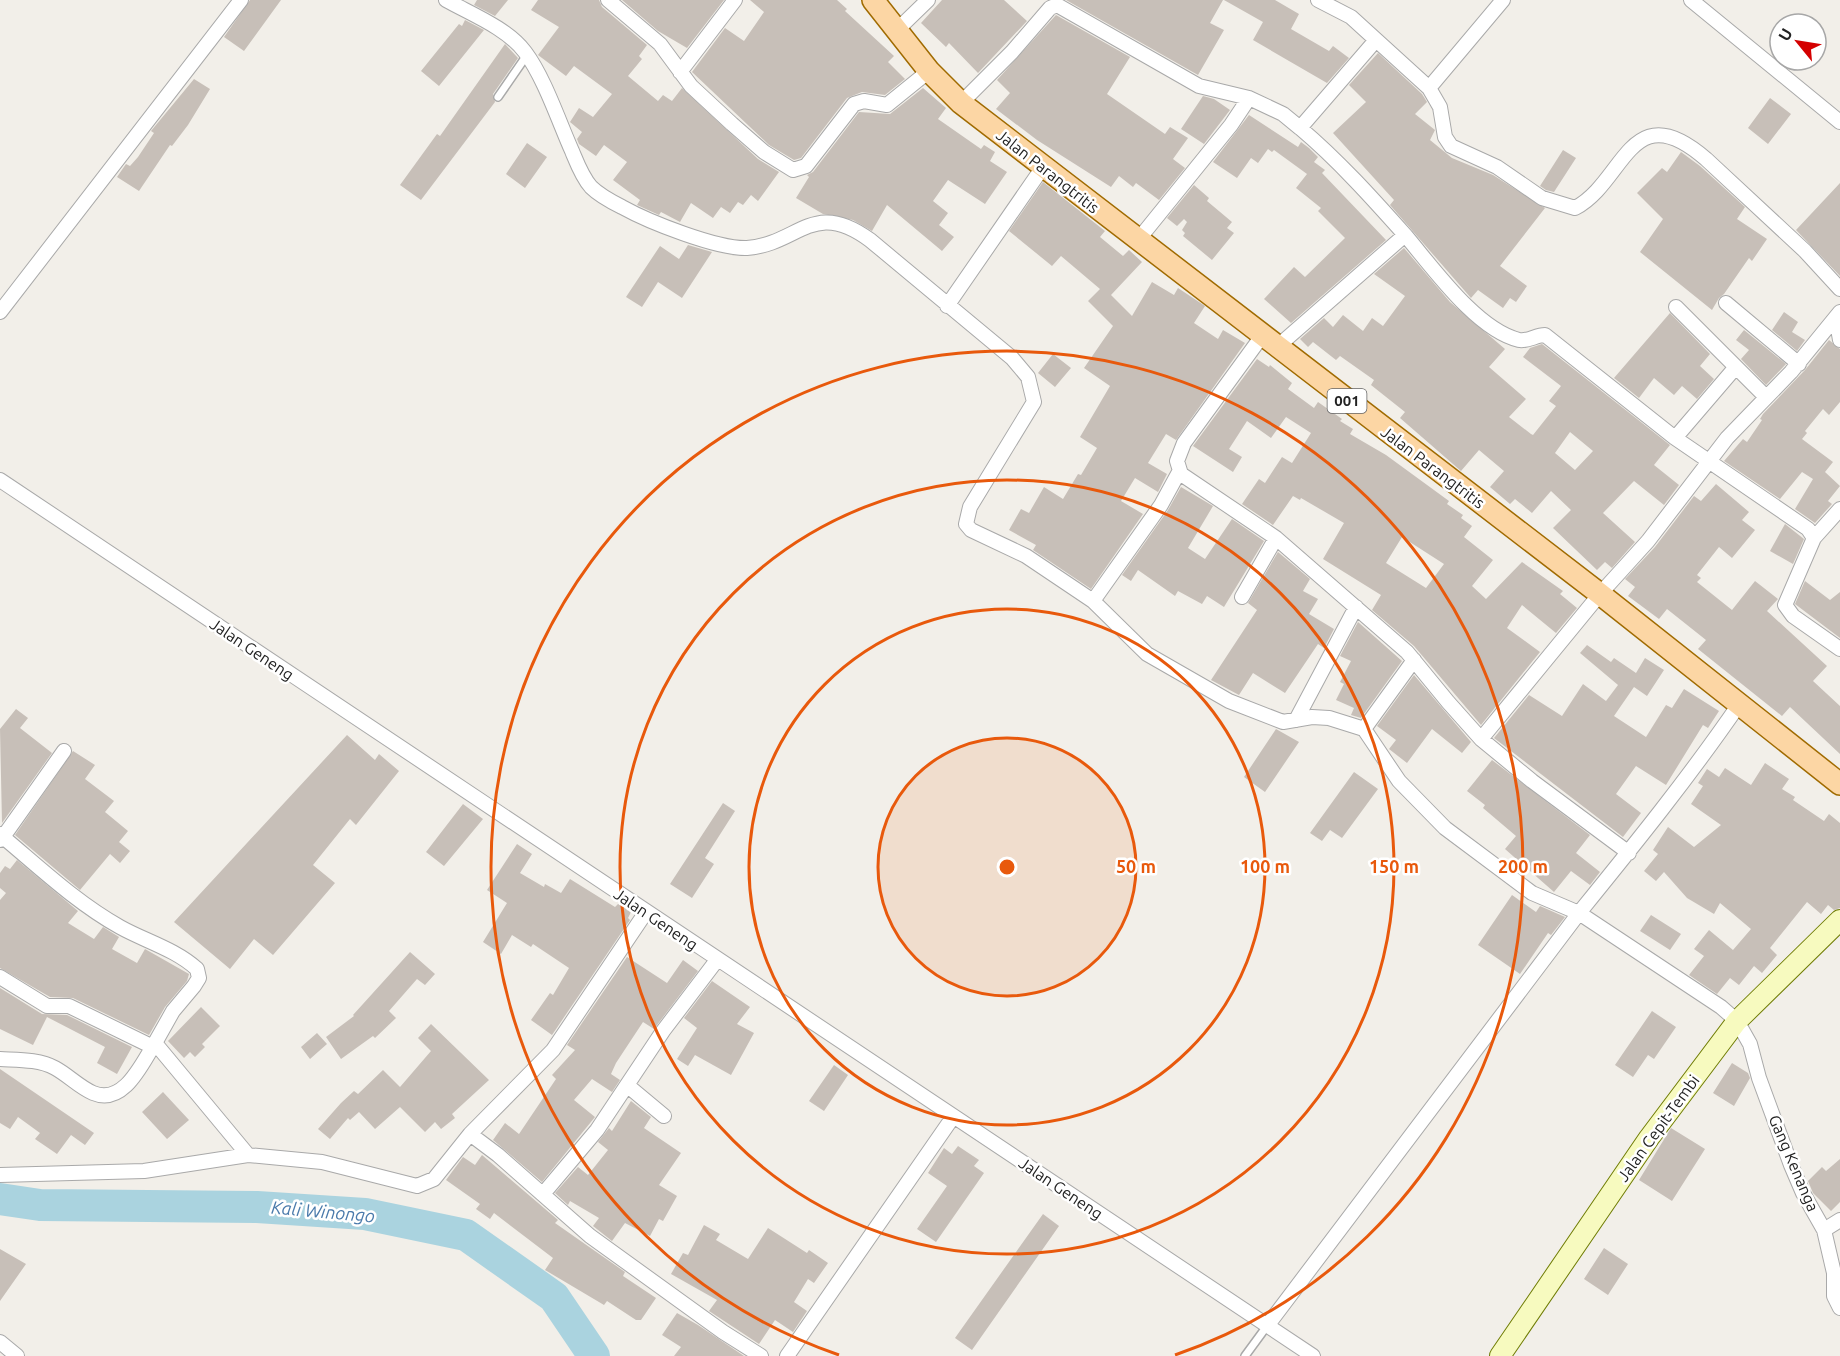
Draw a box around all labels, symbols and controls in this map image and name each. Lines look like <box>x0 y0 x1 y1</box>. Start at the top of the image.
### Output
north arrow <box>1768 12 1828 72</box>
text: U <box>1774 25 1796 44</box>
street label: Jalan Parangtritis <box>993 125 1103 217</box>
road number: 001 <box>1328 389 1366 413</box>
street label: Jalan Parangtritis <box>1378 422 1488 512</box>
street label: Jalan Geneng <box>207 614 297 684</box>
text: 50 m <box>1116 856 1156 876</box>
text: 100 m <box>1240 856 1290 876</box>
text: 150 m <box>1369 856 1419 876</box>
text: 200 m <box>1498 856 1548 876</box>
centre of rings <box>997 857 1017 877</box>
street label: Jalan Geneng <box>611 884 701 954</box>
street label: Jalan Cepit-Tembi <box>1613 1071 1703 1185</box>
street label: Gang Kenanga <box>1766 1112 1822 1214</box>
street label: Jalan Geneng <box>1016 1153 1106 1223</box>
water label: Kali Winongo <box>271 1197 376 1226</box>

